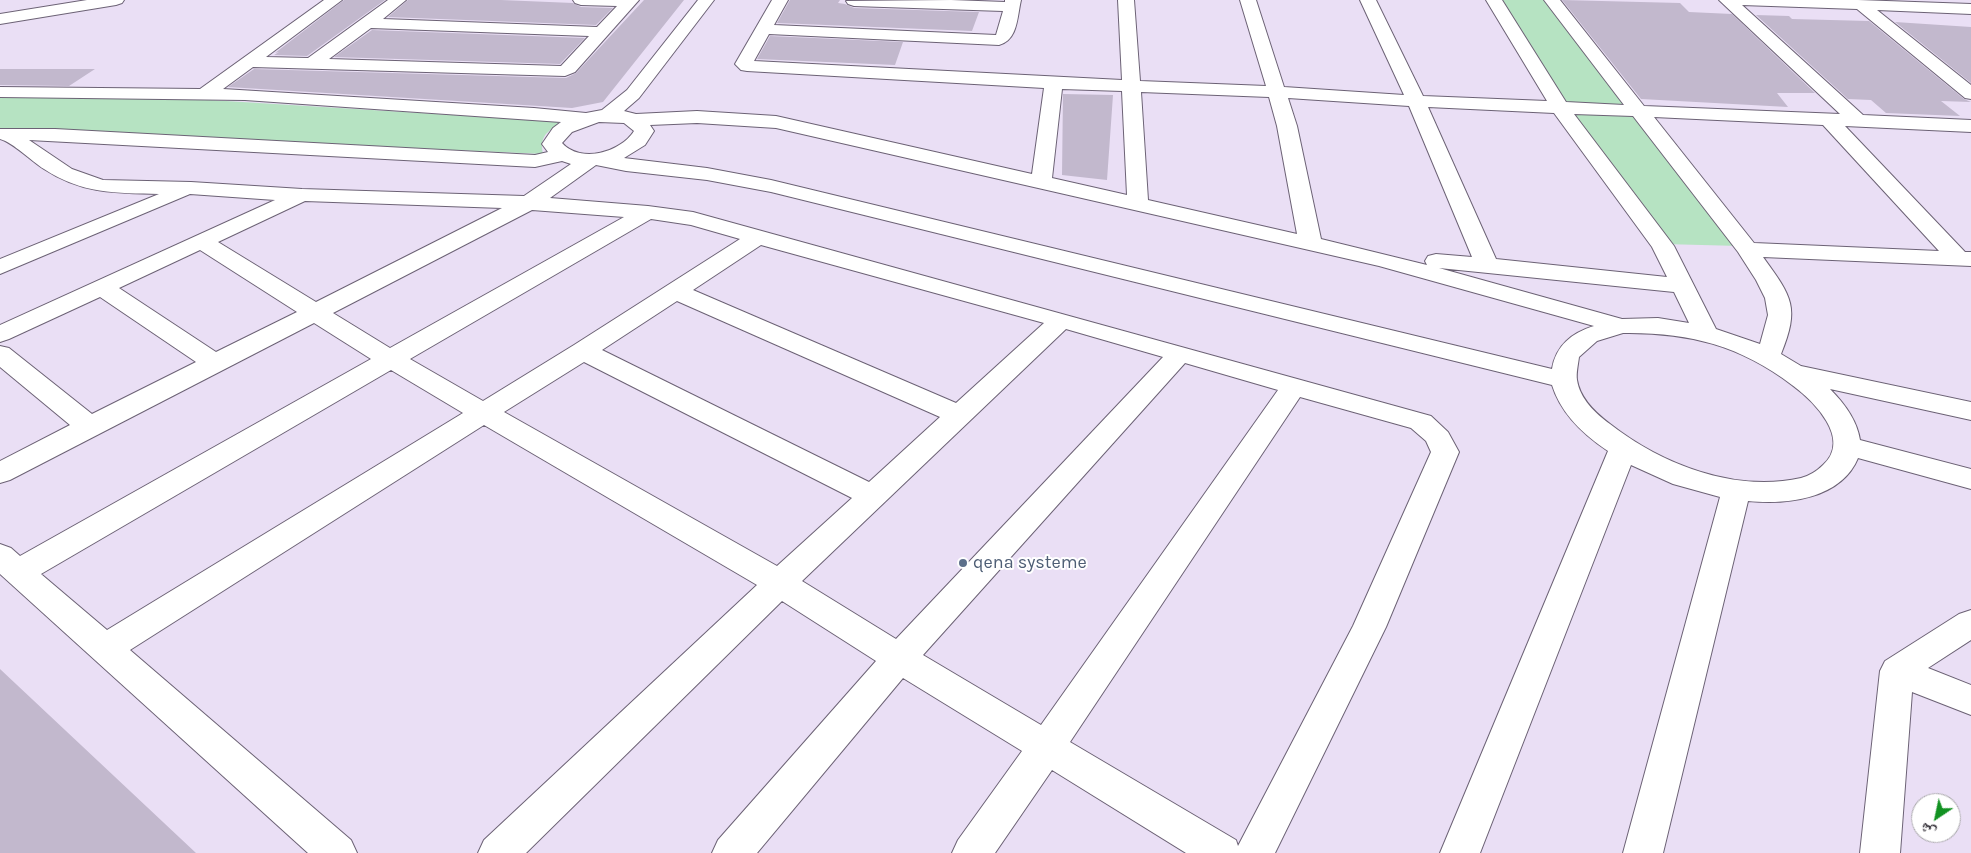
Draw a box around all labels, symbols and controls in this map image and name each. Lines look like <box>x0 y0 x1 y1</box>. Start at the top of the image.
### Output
place label: qena systeme <box>973 552 1087 574</box>
marker: qena systeme <box>957 557 969 569</box>
north arrow <box>1911 793 1961 843</box>
text: ش <box>1917 819 1939 841</box>

